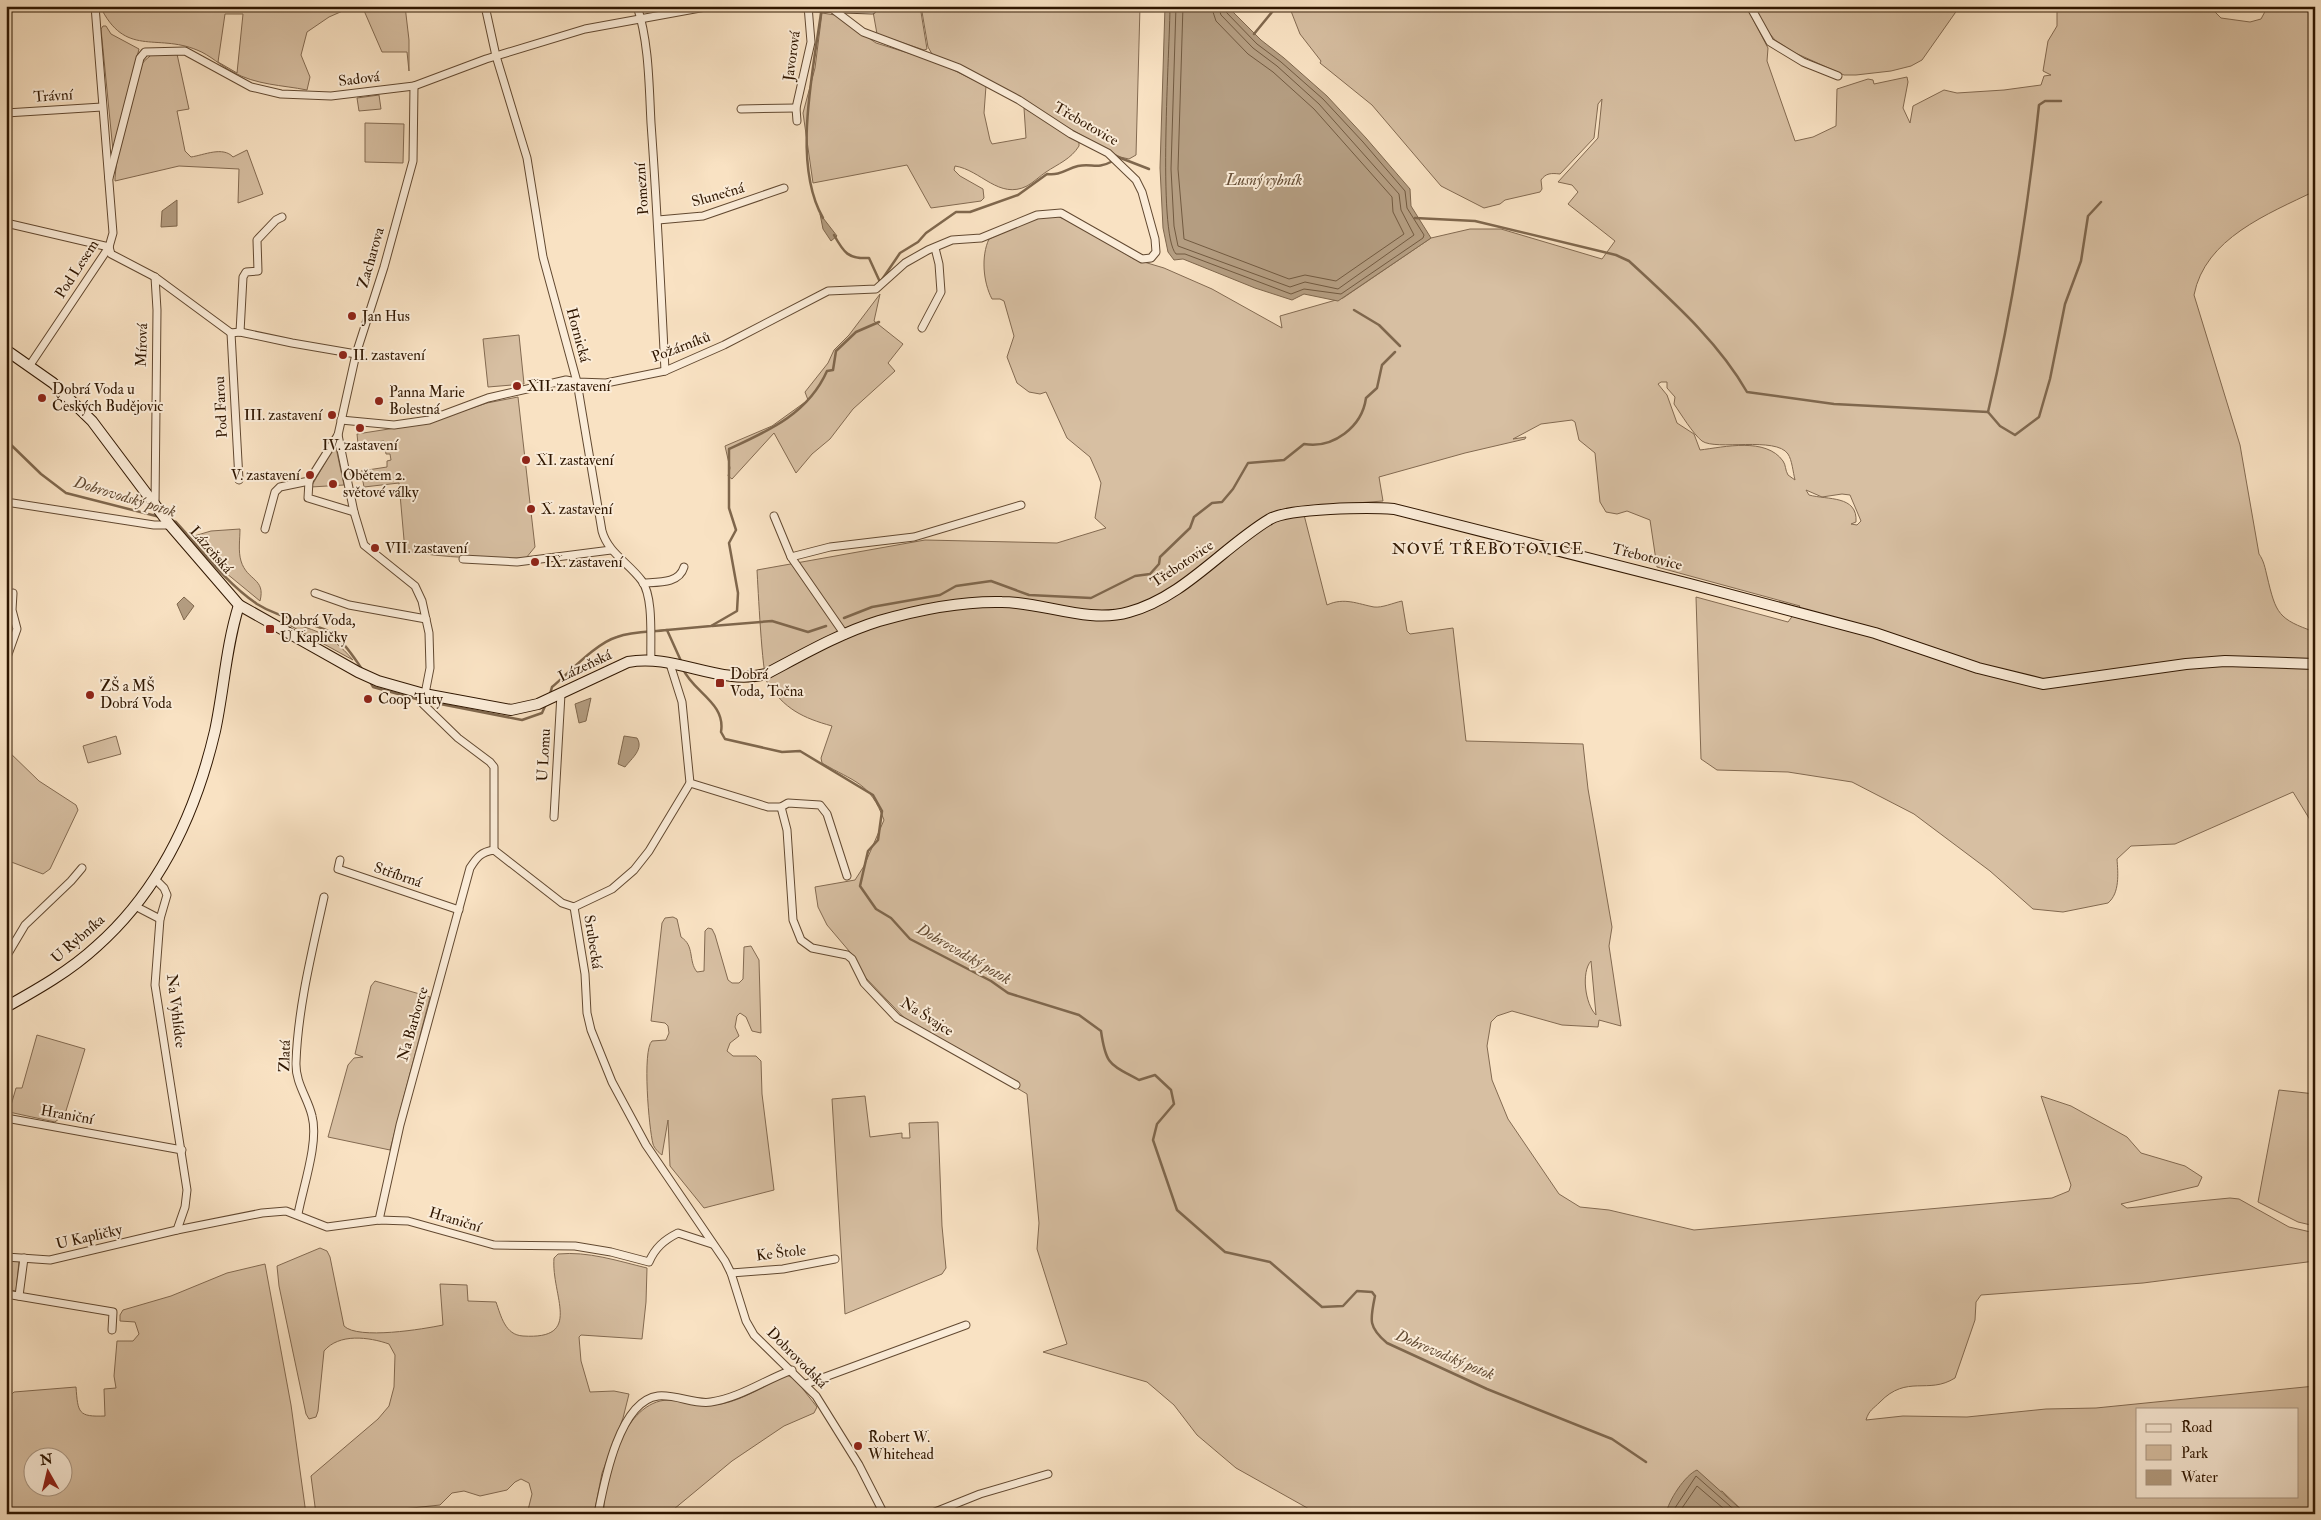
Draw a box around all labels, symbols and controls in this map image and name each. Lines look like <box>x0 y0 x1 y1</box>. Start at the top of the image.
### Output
street label: Javorová <box>779 29 806 83</box>
street label: Sadová <box>337 67 382 91</box>
street label: Trávní <box>33 85 74 107</box>
street label: Třebotovice <box>1050 98 1122 150</box>
street label: Pomezní <box>631 161 653 216</box>
water label: Lusný rybník <box>1225 170 1303 190</box>
street label: Slunečná <box>689 178 747 212</box>
street label: Zacharova <box>353 224 389 291</box>
street label: Pod Lesem <box>51 236 103 302</box>
street label: Hornická <box>562 306 595 365</box>
place label: Jan Hus <box>361 307 410 327</box>
marker: Jan Hus <box>346 310 358 322</box>
street label: Mírová <box>132 322 152 367</box>
street label: Požárníků <box>649 327 713 367</box>
place label: II. zastavení <box>353 346 426 365</box>
marker: II. zastavení <box>337 349 349 361</box>
street label: Pod Farou <box>210 375 232 438</box>
place label: XII. zastavení <box>527 377 611 396</box>
place label: Dobrá Voda u Českých Budějovic <box>52 380 163 416</box>
marker: XII. zastavení <box>511 380 523 392</box>
place label: Panna Marie Bolestná <box>389 383 465 419</box>
marker: Dobrá Voda u Českých Budějovic <box>36 392 48 404</box>
marker: Panna Marie Bolestná <box>373 395 385 407</box>
place label: III. zastavení <box>244 406 323 425</box>
marker: III. zastavení <box>326 409 338 421</box>
marker: IV. zastavení <box>354 422 366 434</box>
place label: IV. zastavení <box>322 436 399 455</box>
place label: XI. zastavení <box>536 451 614 470</box>
marker: XI. zastavení <box>520 454 532 466</box>
place label: V. zastavení <box>231 466 301 485</box>
place label: Obětem 2. světové války <box>343 466 419 502</box>
marker: V. zastavení <box>304 469 316 481</box>
water label: Dobrovodský potok <box>71 472 179 522</box>
marker: Obětem 2. světové války <box>327 478 339 490</box>
place label: X. zastavení <box>541 500 613 519</box>
marker: X. zastavení <box>525 503 537 515</box>
street label: Lázeňská <box>185 522 237 578</box>
street label: Třebotovice <box>1147 536 1217 592</box>
district label: NOVÉ TŘEBOTOVICE <box>1392 538 1584 559</box>
place label: VII. zastavení <box>385 539 468 558</box>
street label: Třebotovice <box>1610 539 1684 575</box>
marker: VII. zastavení <box>369 542 381 554</box>
place label: IX. zastavení <box>545 553 623 572</box>
marker: IX. zastavení <box>529 556 541 568</box>
place label: Dobrá Voda, U Kapličky <box>280 611 356 648</box>
marker: Dobrá Voda, U Kapličky <box>264 623 276 635</box>
street label: Lázeňská <box>555 645 615 687</box>
place label: Dobrá Voda, Točna <box>730 665 804 701</box>
place label: ZŠ a MŠ Dobrá Voda <box>100 675 173 713</box>
marker: Dobrá Voda, Točna <box>714 677 726 689</box>
marker: ZŠ a MŠ Dobrá Voda <box>84 689 96 701</box>
place label: Coop Tuty <box>378 690 443 710</box>
marker: Coop Tuty <box>362 693 374 705</box>
street label: U Lomu <box>533 728 555 782</box>
street label: Stříbrná <box>371 858 425 892</box>
street label: U Rybníka <box>47 910 109 968</box>
street label: Srubecká <box>579 914 607 971</box>
water label: Dobrovodský potok <box>912 918 1015 989</box>
street label: Na Vyhlídce <box>162 973 190 1049</box>
street label: Na Barborce <box>393 985 433 1063</box>
street label: Na Švajce <box>897 992 958 1041</box>
street label: Zlatá <box>275 1039 295 1072</box>
street label: Hraniční <box>39 1101 96 1129</box>
street label: Hraniční <box>427 1203 484 1237</box>
street label: U Kapličky <box>54 1220 125 1255</box>
street label: Ke Štole <box>755 1239 807 1265</box>
street label: Dobrovodská <box>762 1323 832 1393</box>
water label: Dobrovodský potok <box>1392 1325 1498 1385</box>
legend <box>2136 1408 2298 1498</box>
text: Road <box>2181 1418 2213 1437</box>
place label: Robert W. Whitehead <box>867 1428 935 1464</box>
marker: Robert W. Whitehead <box>852 1440 864 1452</box>
text: Park <box>2181 1444 2208 1463</box>
north arrow <box>22 1448 72 1498</box>
text: N <box>38 1450 54 1469</box>
text: Water <box>2180 1468 2218 1487</box>

